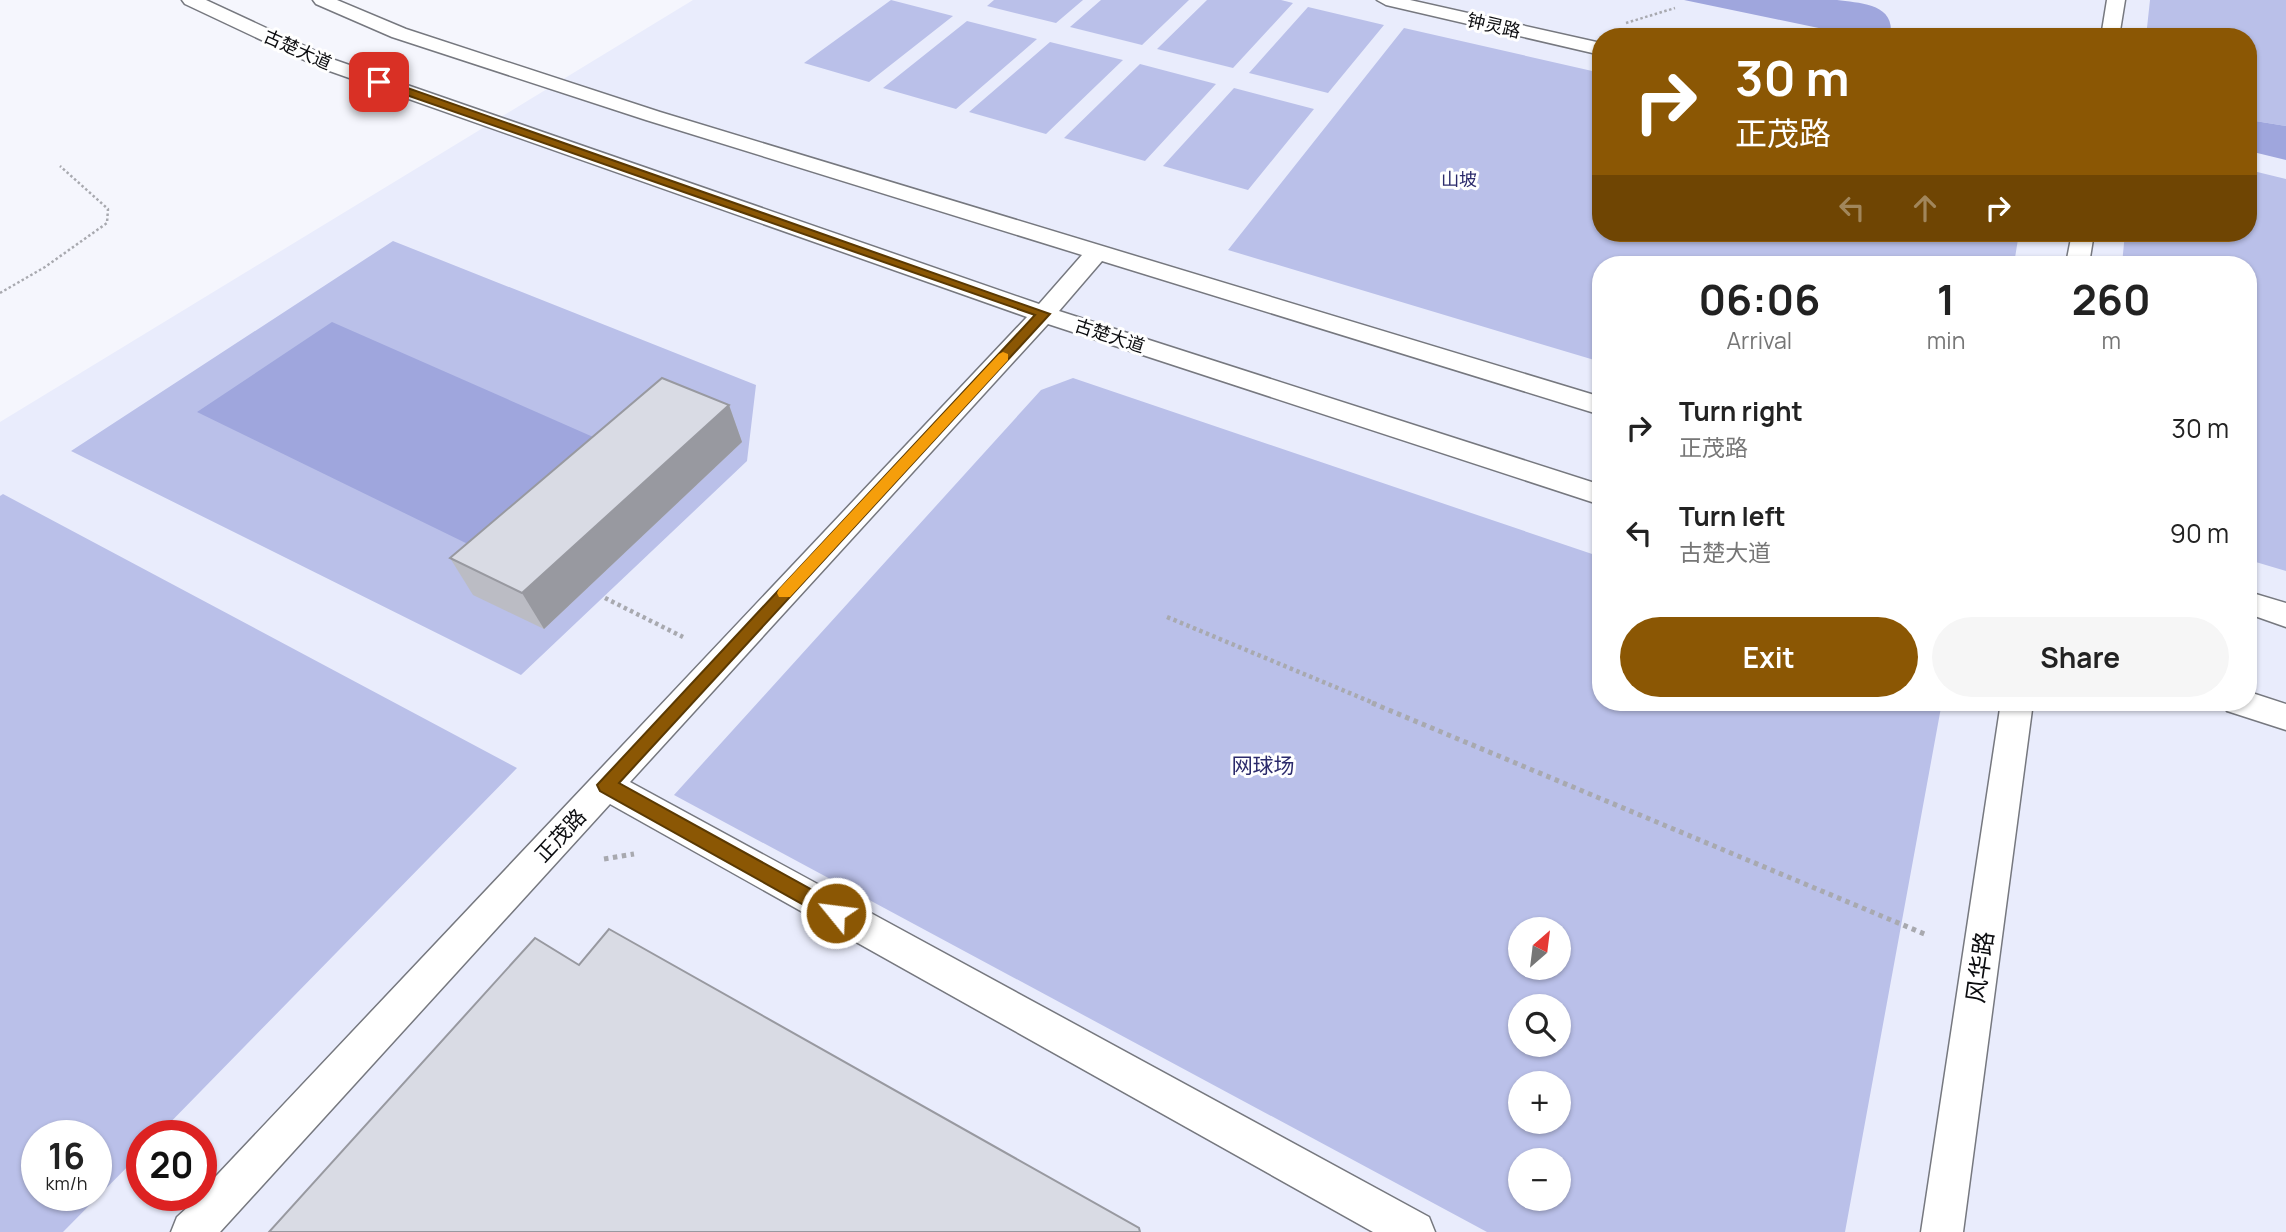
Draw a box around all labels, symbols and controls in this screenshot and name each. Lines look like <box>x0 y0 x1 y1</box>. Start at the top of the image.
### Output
street label: 钟灵路 <box>1465 7 1523 43</box>
street label: 古楚大道 <box>260 23 336 75</box>
text: 30 m <box>1735 44 1850 111</box>
pin <box>349 52 409 112</box>
icon: right <box>1620 56 1711 147</box>
icon: arrive <box>360 63 398 101</box>
text: 正茂路 <box>1735 111 1831 155</box>
park label: 山坡 <box>1441 167 1477 191</box>
icon: left <box>1833 189 1871 227</box>
icon: ahead <box>1906 189 1944 227</box>
icon: right <box>1979 189 2017 227</box>
text: 06:06 <box>1698 270 1820 328</box>
text: 1 <box>1937 270 1955 328</box>
text: 260 <box>2072 270 2151 328</box>
street label: 古楚大道 <box>1072 312 1148 358</box>
text: Arrival <box>1727 324 1792 356</box>
text: min <box>1927 324 1965 356</box>
text: m <box>2101 324 2121 356</box>
text: Turn right <box>1679 393 1803 429</box>
icon: right <box>1620 409 1658 447</box>
text: 30 m <box>2172 410 2229 446</box>
text: 正茂路 <box>1679 431 1748 463</box>
text: Turn left <box>1679 498 1786 534</box>
icon: left <box>1620 514 1658 552</box>
text: 90 m <box>2170 515 2229 551</box>
text: 古楚大道 <box>1679 536 1771 568</box>
button: Exit <box>1620 617 1918 697</box>
button: Share <box>1932 617 2229 697</box>
park label: 网球场 <box>1232 751 1295 779</box>
street label: 正茂路 <box>528 802 592 868</box>
position arrow <box>799 876 873 950</box>
north arrow <box>1508 917 1572 980</box>
map controls <box>1508 917 1571 1211</box>
street label: 风华路 <box>1958 929 2000 1005</box>
button: search <box>1508 994 1571 1057</box>
button: + <box>1508 1071 1571 1134</box>
speed limit sign: 20 <box>126 1120 217 1211</box>
text: 16 <box>48 1132 85 1180</box>
button: − <box>1508 1148 1571 1211</box>
text: km/h <box>46 1171 87 1195</box>

